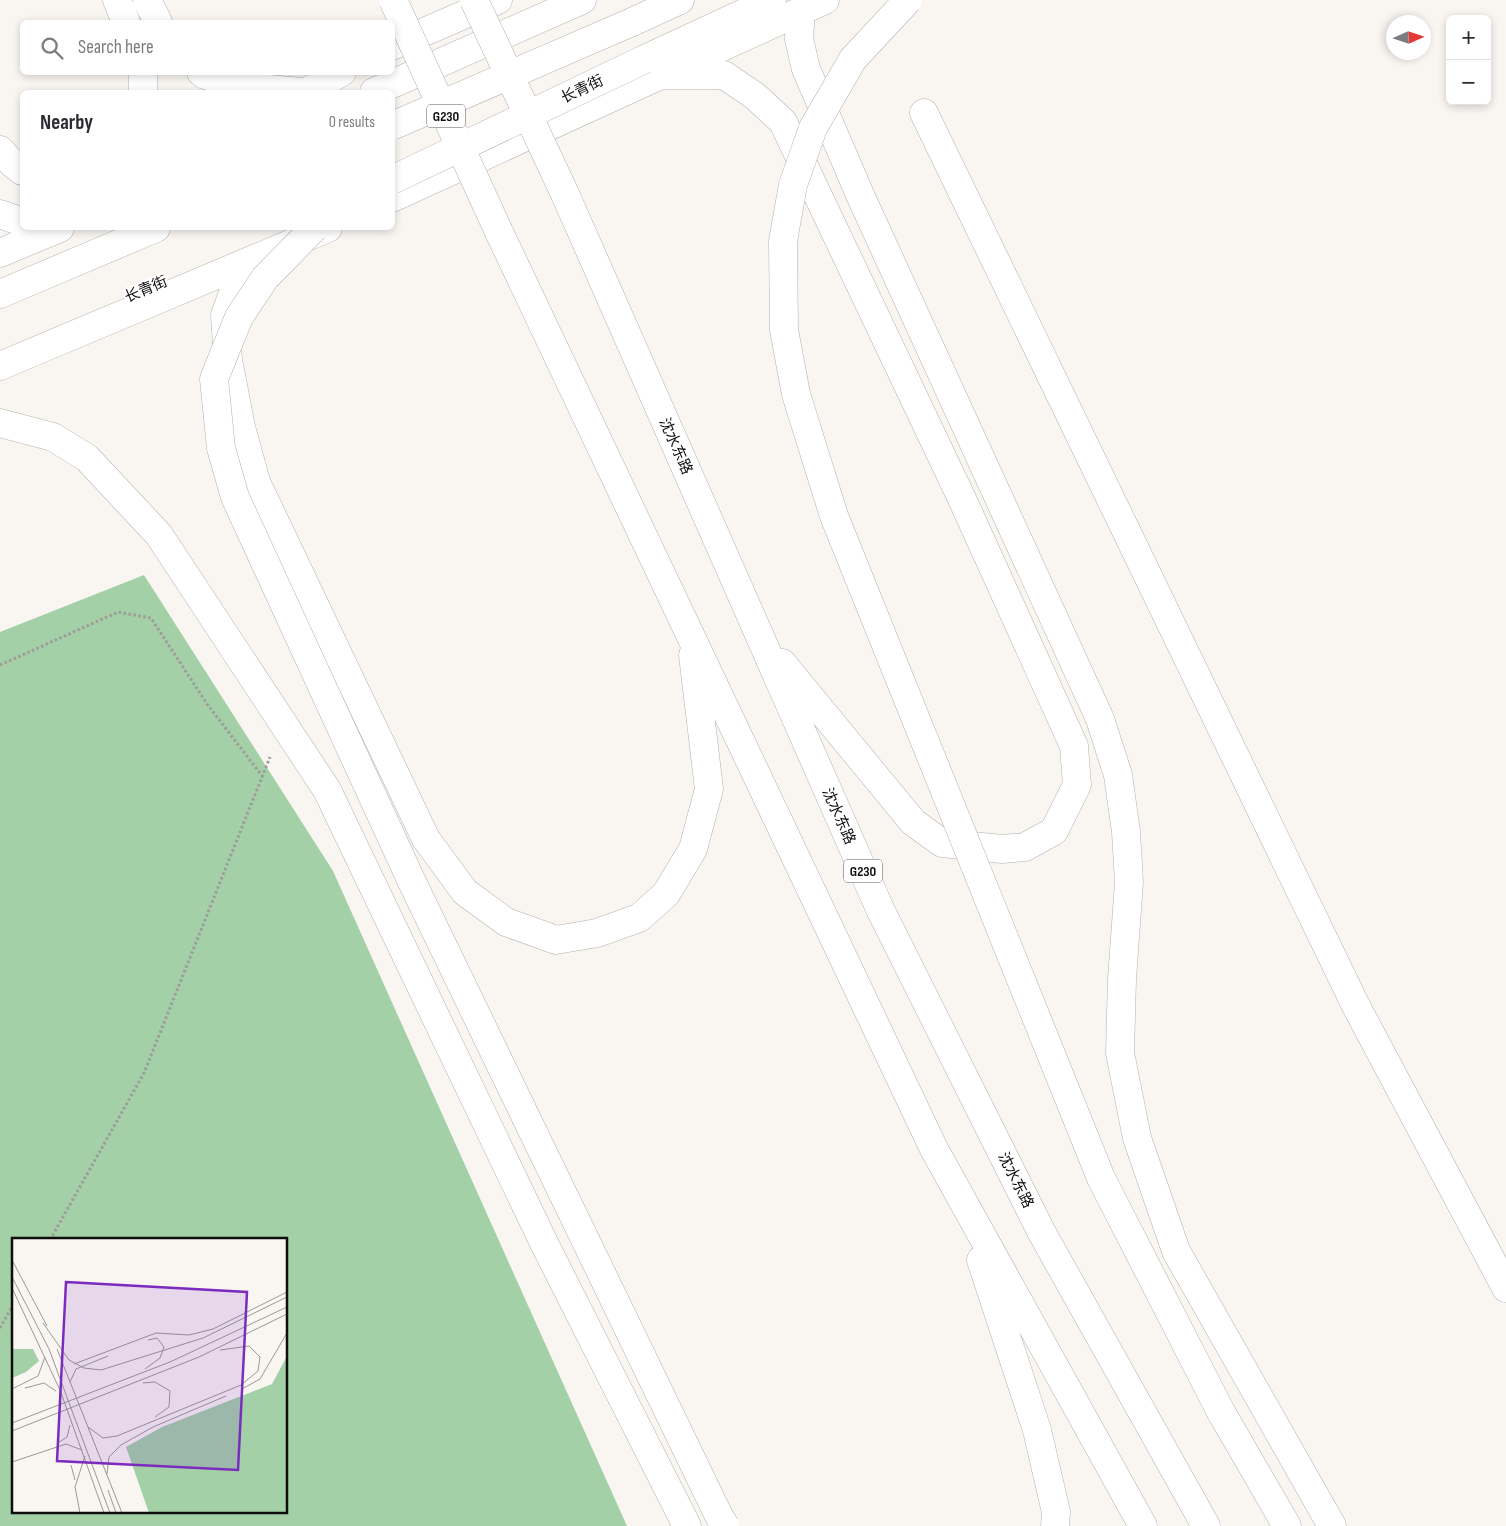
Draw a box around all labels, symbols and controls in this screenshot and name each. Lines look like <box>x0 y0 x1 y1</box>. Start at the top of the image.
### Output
north arrow <box>1386 15 1431 60</box>
map controls <box>1446 15 1491 105</box>
button: + <box>1446 15 1491 60</box>
search box <box>20 20 395 75</box>
icon: search <box>38 34 66 62</box>
text: Search here <box>78 36 154 59</box>
button: − <box>1446 60 1491 105</box>
street label: 长青街 <box>558 71 607 108</box>
road number: G230 <box>427 104 465 128</box>
text: Nearby <box>40 110 93 135</box>
text: 0 results <box>329 113 375 132</box>
street label: 长青街 <box>122 272 171 307</box>
street label: 沈水东路 <box>655 415 696 477</box>
street label: 沈水东路 <box>818 785 859 847</box>
road number: G230 <box>844 859 882 882</box>
street label: 沈水东路 <box>993 1149 1038 1211</box>
inset map <box>12 1238 288 1514</box>

